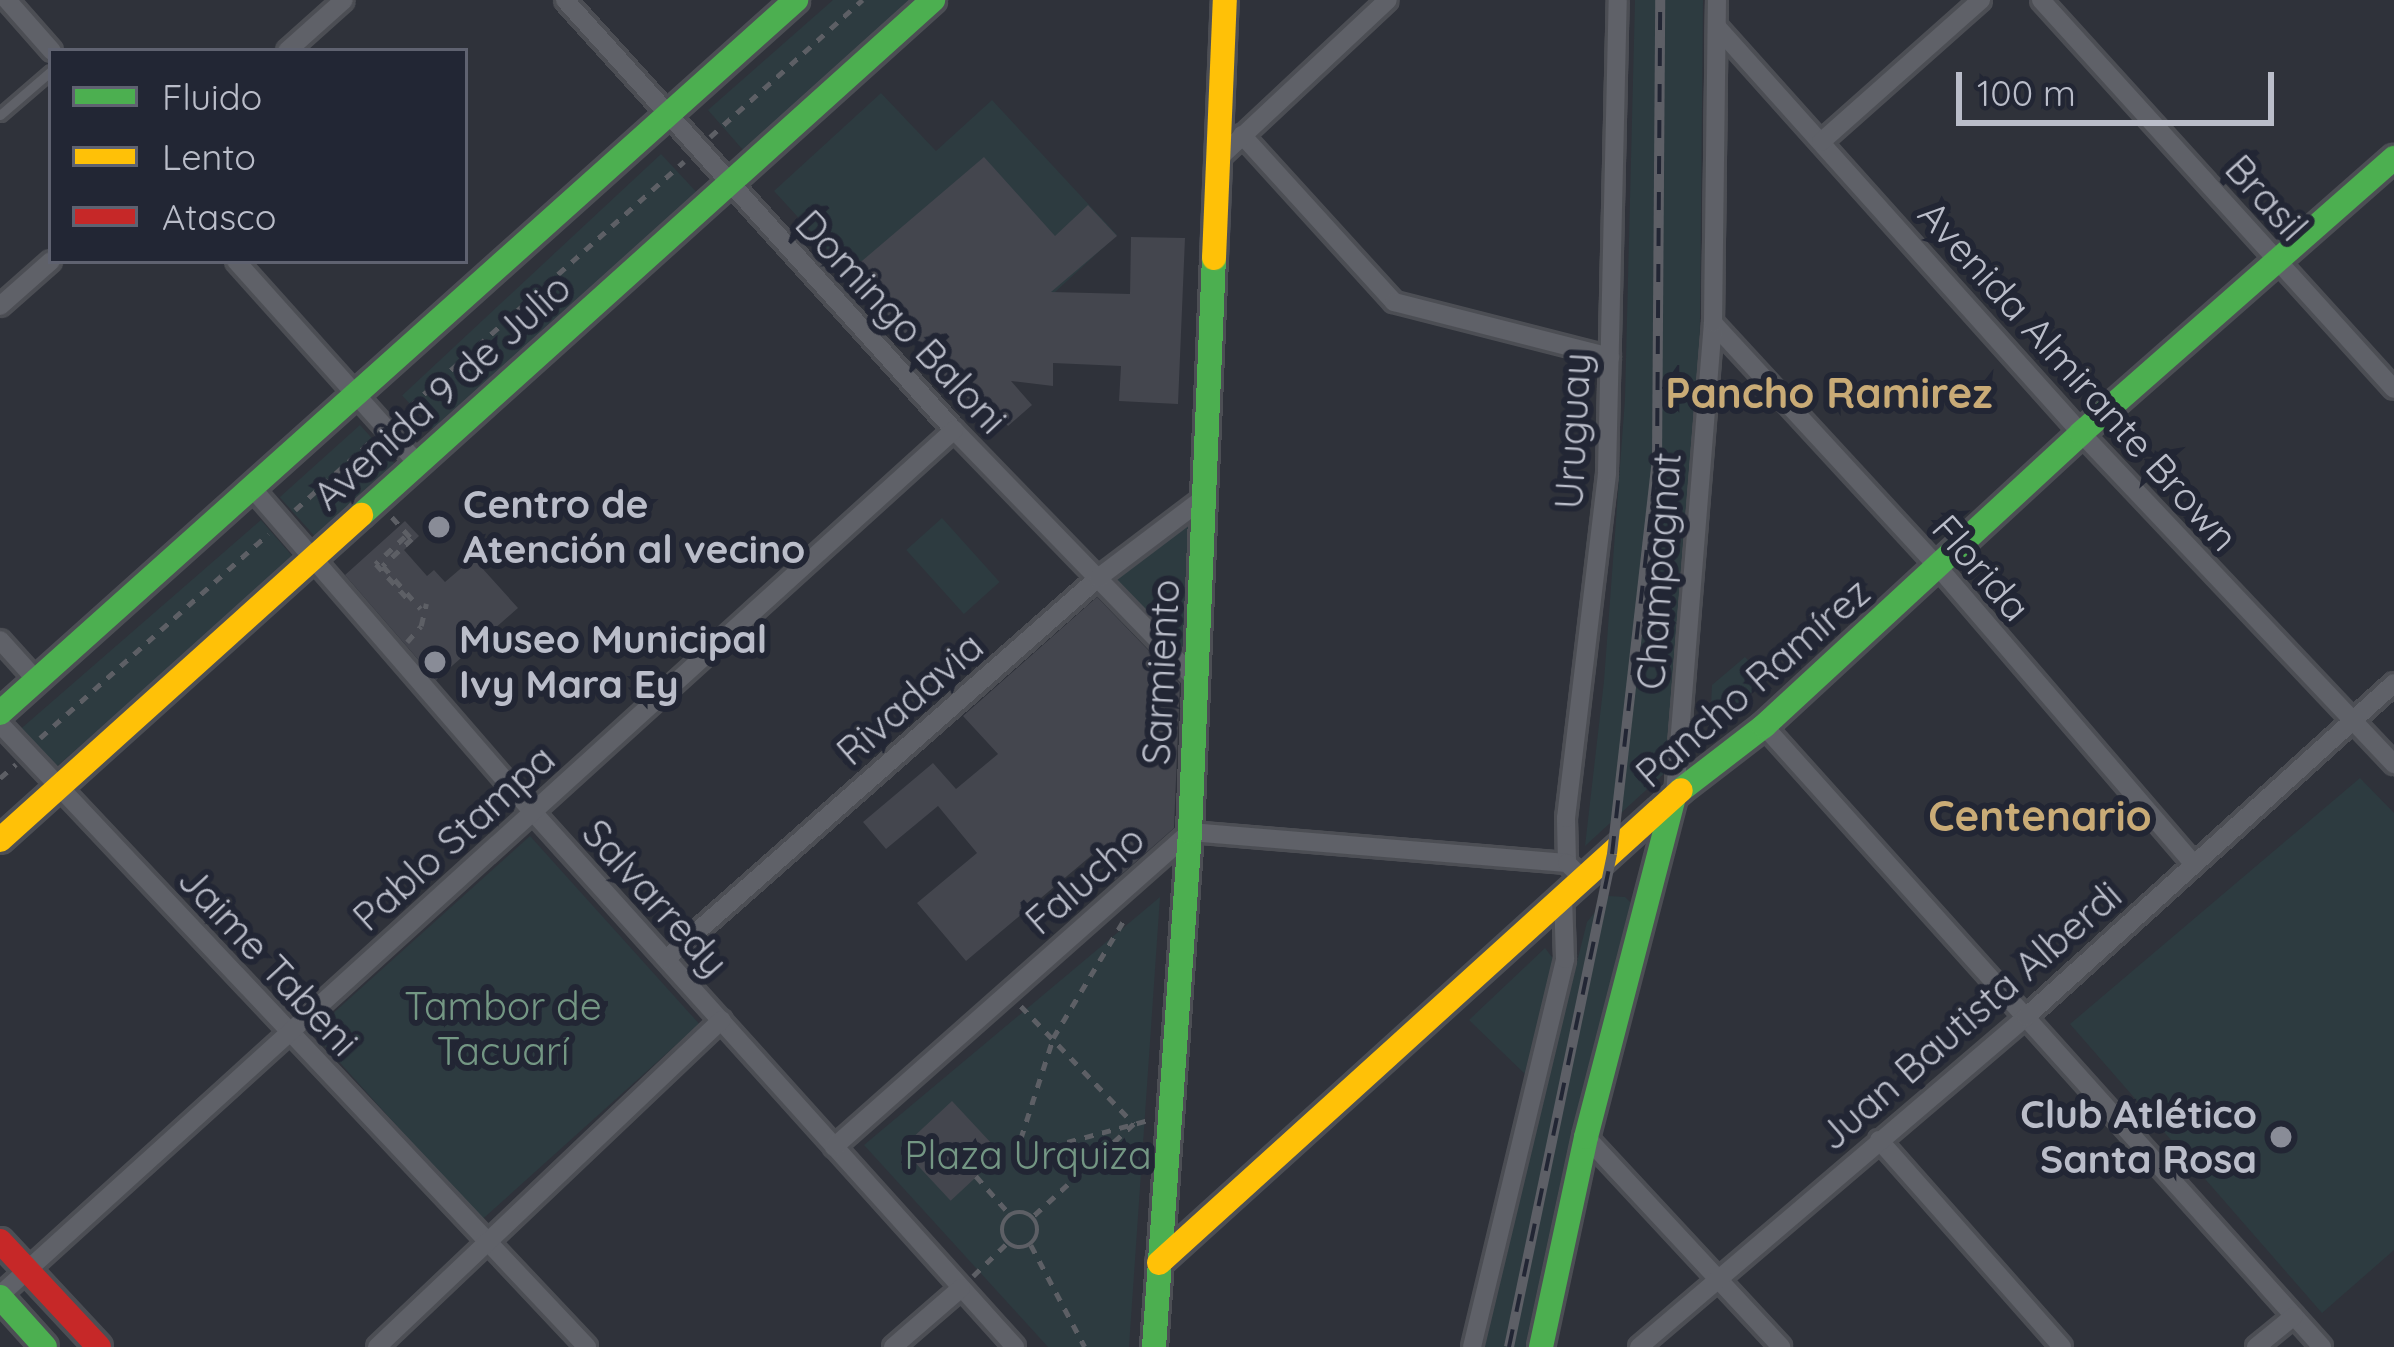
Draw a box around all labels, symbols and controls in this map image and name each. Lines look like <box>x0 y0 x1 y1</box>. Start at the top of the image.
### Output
legend <box>48 48 468 264</box>
scale bar <box>1962 48 2280 122</box>
text: 100 m <box>1977 70 2076 115</box>
text: Fluido <box>162 74 262 119</box>
text: Lento <box>162 134 256 179</box>
street label: Brasil <box>2215 145 2317 251</box>
street label: Avenida Almirante Brown <box>1908 191 2248 561</box>
text: Atasco <box>162 194 276 239</box>
street label: Domingo Baloni <box>786 201 1016 443</box>
street label: Avenida 9 de Julio <box>304 264 580 520</box>
street label: Uruguay <box>1546 352 1600 510</box>
district label: Pancho Ramirez <box>1665 368 1993 418</box>
street label: Champagnat <box>1627 451 1691 691</box>
place label: Centro de Atención al vecino <box>463 482 805 573</box>
street label: Florida <box>1922 506 2040 630</box>
marker: Centro de Atención al vecino <box>426 514 452 540</box>
street label: Pancho Ramírez <box>1627 569 1879 797</box>
street label: Sarmiento <box>1133 578 1189 766</box>
place label: Museo Municipal Ivy Mara Ey <box>459 617 767 708</box>
street label: Rivadavia <box>827 623 993 775</box>
marker: Museo Municipal Ivy Mara Ey <box>422 649 448 675</box>
street label: Pablo Stampa <box>344 735 564 941</box>
district label: Centenario <box>1928 791 2152 841</box>
street label: Salvarredy <box>572 810 738 986</box>
street label: Falucho <box>1016 816 1154 944</box>
street label: Jaime Tabeni <box>168 856 368 1066</box>
street label: Juan Bautista Alberdi <box>1809 872 2131 1160</box>
park label: Tambor de Tacuarí <box>404 984 602 1075</box>
place label: Club Atlético Santa Rosa <box>2020 1092 2257 1183</box>
marker: Club Atlético Santa Rosa <box>2268 1124 2294 1150</box>
park label: Plaza Urquiza <box>904 1132 1152 1178</box>

